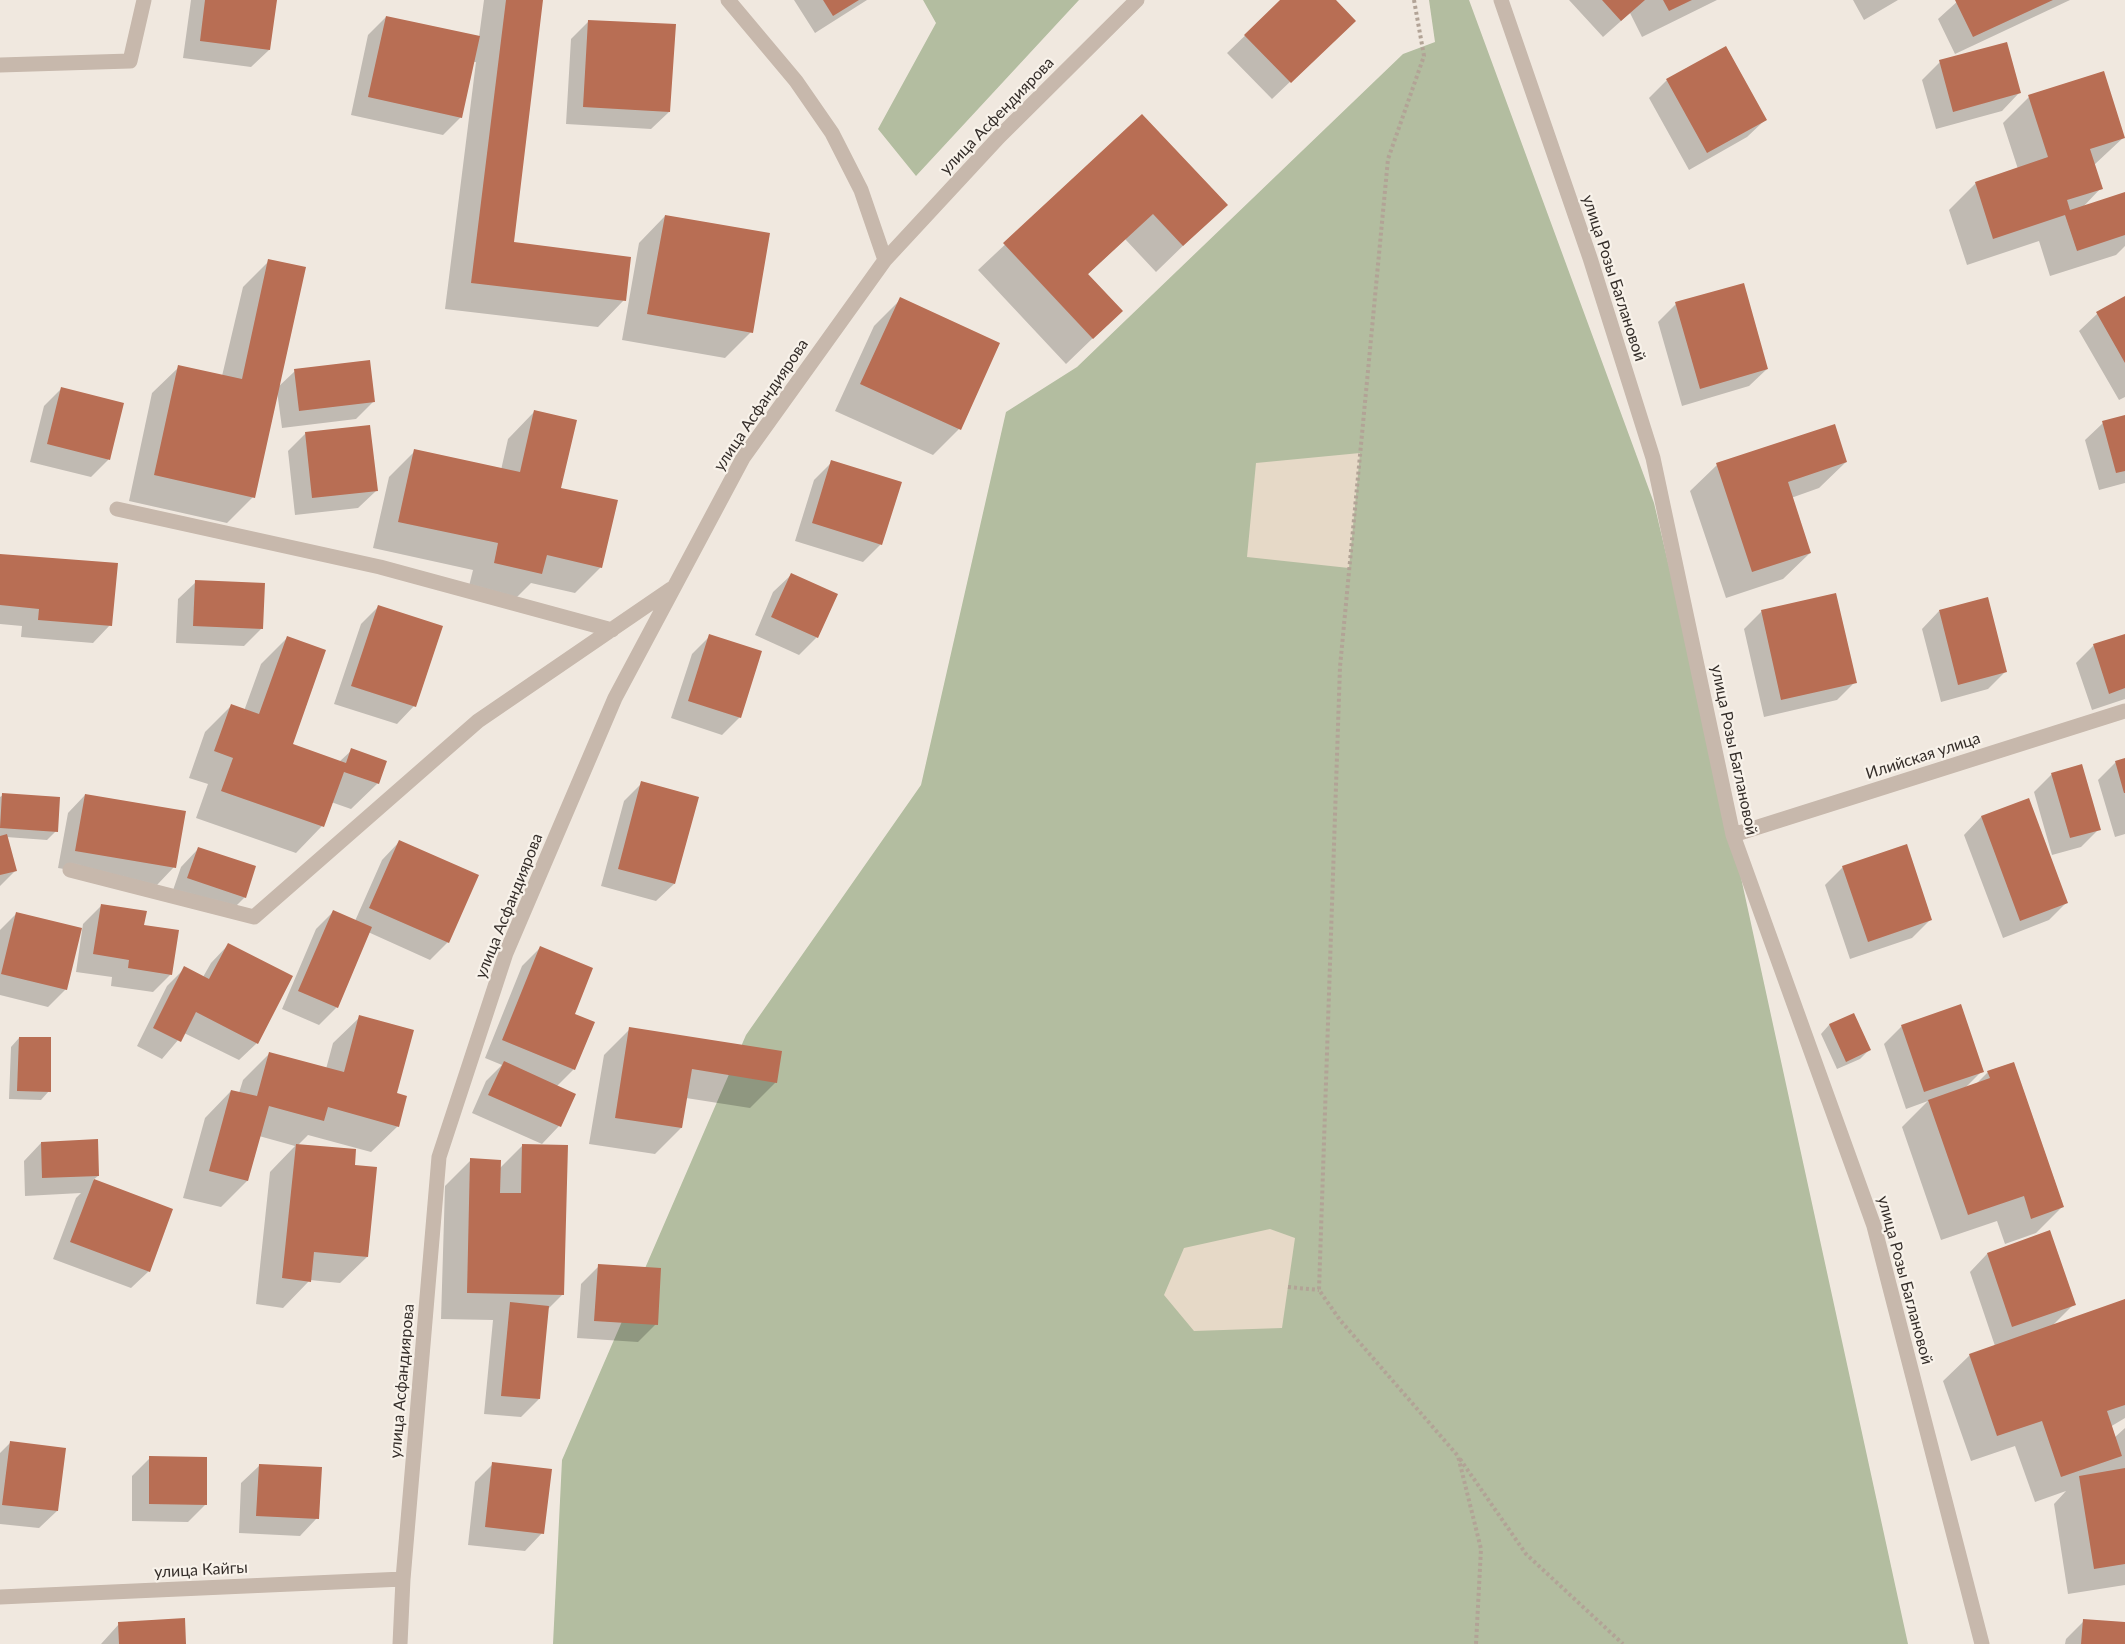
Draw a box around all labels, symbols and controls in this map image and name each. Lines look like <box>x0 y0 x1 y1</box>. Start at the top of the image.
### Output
street label: улица Асфендиярова <box>936 53 1058 179</box>
street label: улица Розы Баглановой <box>1578 192 1650 364</box>
street label: улица Асфандиярова <box>710 335 812 475</box>
street label: улица Розы Баглановой <box>1707 663 1761 837</box>
street label: Илийская улица <box>1863 728 1983 784</box>
street label: улица Асфандиярова <box>471 831 547 981</box>
street label: улица Розы Баглановой <box>1873 1194 1937 1366</box>
street label: улица Асфандиярова <box>386 1303 418 1459</box>
street label: улица Кайгы <box>154 1558 248 1582</box>

